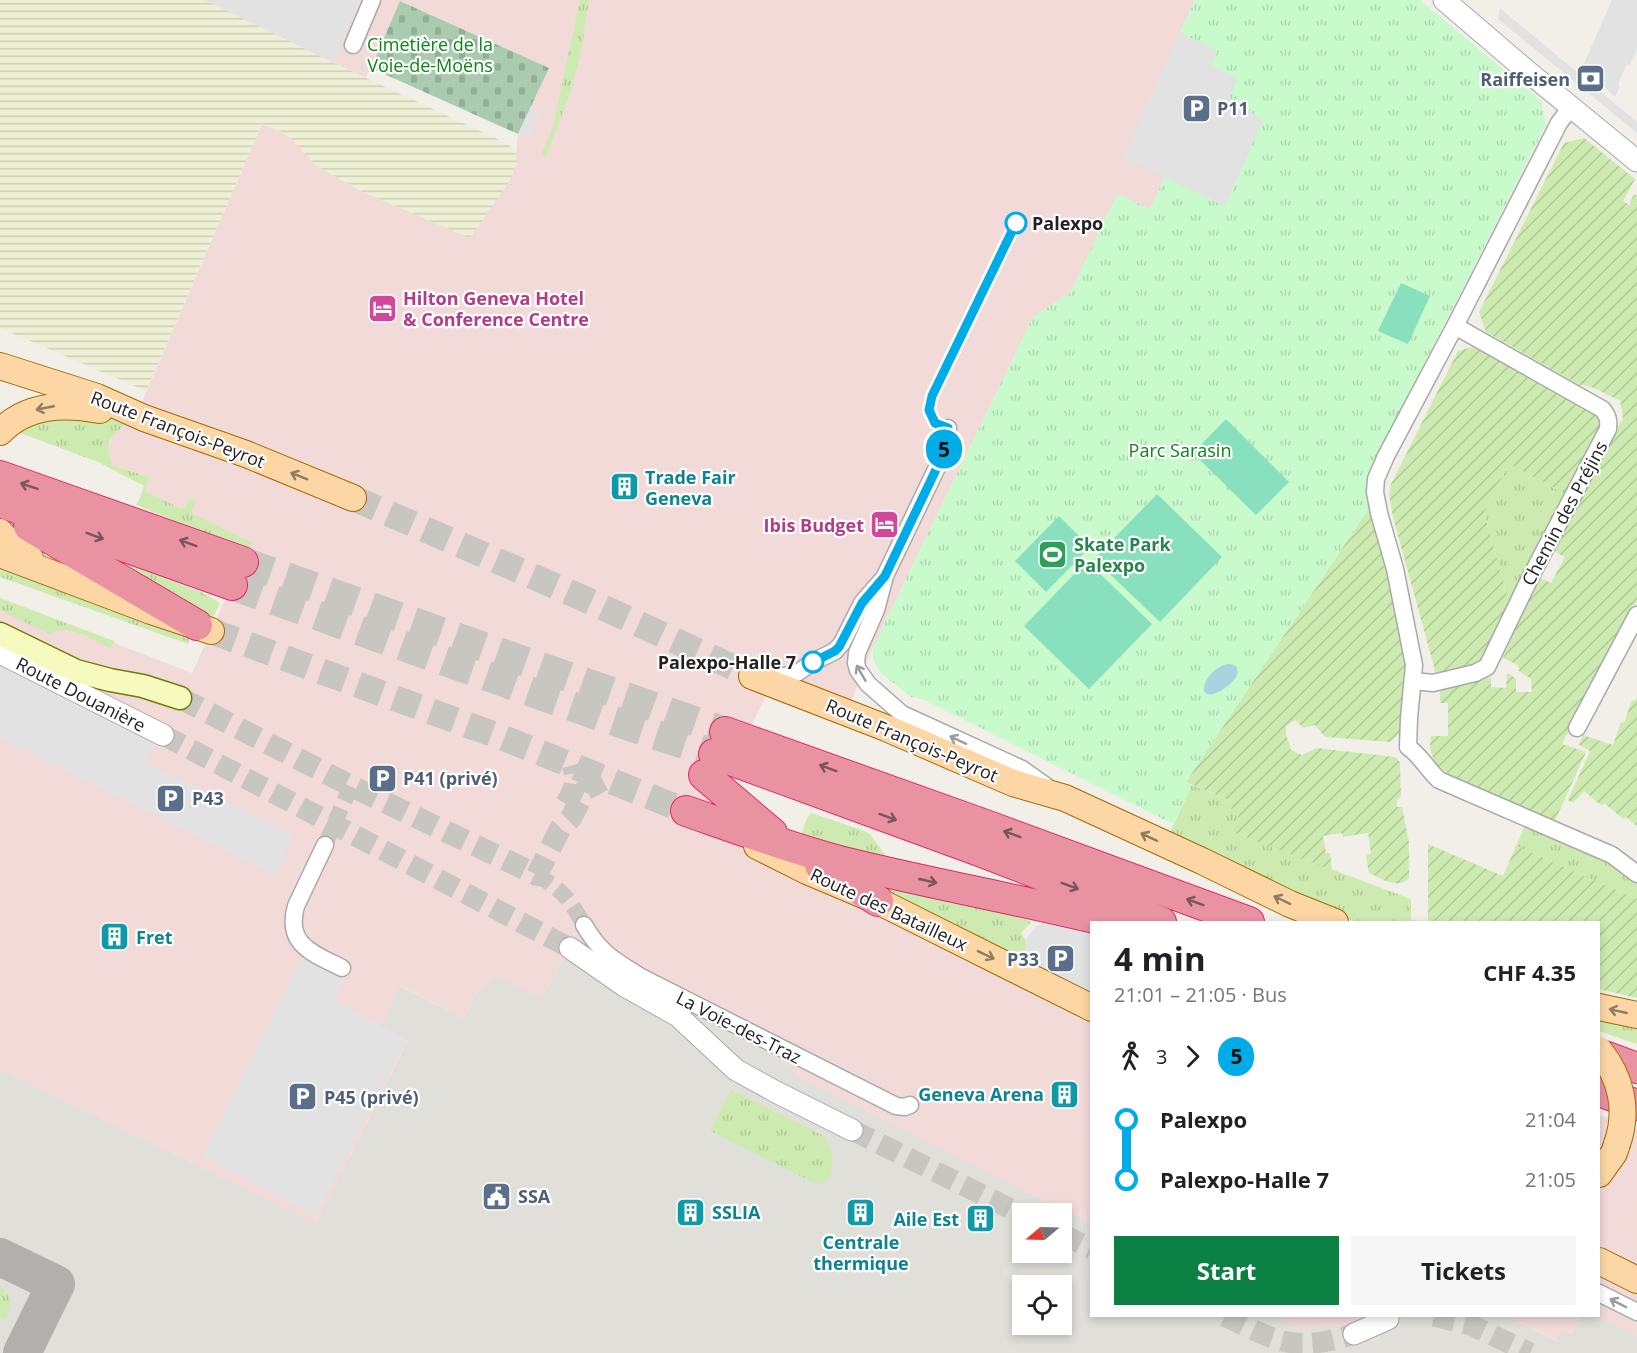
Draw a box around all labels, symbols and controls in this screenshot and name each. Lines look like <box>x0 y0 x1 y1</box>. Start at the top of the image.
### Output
park label: Cimetière de la Voie-de-Moëns <box>367 32 493 77</box>
bank icon: Raiffeisen <box>1575 63 1607 95</box>
place label: Raiffeisen <box>1480 67 1570 91</box>
parking icon: P11 <box>1180 92 1212 124</box>
place label: P11 <box>1217 96 1249 120</box>
place label: Palexpo <box>1032 211 1103 235</box>
marker: Palexpo <box>1005 212 1027 234</box>
place label: Hilton Geneva Hotel & Conference Centre <box>403 286 589 331</box>
hotel icon: Hilton Geneva Hotel & Conference Centre <box>366 292 398 324</box>
street label: Route François-Peyrot <box>87 385 269 473</box>
one-way arrow <box>36 403 55 414</box>
line badge: 5 <box>924 430 964 468</box>
text: 5 <box>938 435 950 463</box>
street label: Chemin des Préjins <box>1516 436 1612 590</box>
park label: Parc Sarasin <box>1129 438 1231 462</box>
place label: Trade Fair Geneva <box>645 465 736 510</box>
one-way arrow <box>290 470 309 481</box>
building icon: Trade Fair Geneva <box>608 471 640 503</box>
one-way arrow <box>20 480 39 491</box>
hotel icon: Ibis Budget <box>869 509 901 541</box>
place label: Ibis Budget <box>764 513 864 537</box>
one-way arrow <box>85 531 104 542</box>
place label: Skate Park Palexpo <box>1074 532 1171 577</box>
one-way arrow <box>179 536 198 547</box>
sports icon: Skate Park Palexpo <box>1037 538 1069 570</box>
place label: Palexpo-Halle 7 <box>658 650 796 674</box>
street label: Route Douanière <box>12 651 150 737</box>
marker: Palexpo-Halle 7 <box>802 651 824 673</box>
one-way arrow <box>855 665 867 682</box>
street label: Route François-Peyrot <box>822 693 1002 787</box>
one-way arrow <box>949 734 967 745</box>
parking icon: P41 (privé) <box>366 762 398 794</box>
one-way arrow <box>819 762 838 773</box>
place label: P41 (privé) <box>403 766 498 790</box>
parking icon: P43 <box>155 782 187 814</box>
place label: P43 <box>192 786 224 810</box>
one-way arrow <box>878 812 896 823</box>
one-way arrow <box>1003 828 1022 839</box>
one-way arrow <box>1141 830 1159 842</box>
street label: Route des Batailleux <box>807 862 972 956</box>
one-way arrow <box>918 876 937 888</box>
one-way arrow <box>1060 881 1079 892</box>
one-way arrow <box>1273 893 1291 905</box>
one-way arrow <box>1186 896 1204 907</box>
building icon: Fret <box>99 921 131 953</box>
place label: Fret <box>136 925 173 949</box>
text: 4 min <box>1114 936 1206 981</box>
parking icon: P33 <box>1044 943 1076 975</box>
place label: P33 <box>1007 947 1039 971</box>
one-way arrow <box>977 950 995 961</box>
text: CHF 4.35 <box>1483 957 1576 987</box>
text: 21:01 – 21:05 · Bus <box>1114 981 1287 1008</box>
street label: La Voie-des-Traz <box>672 985 806 1069</box>
one-way arrow <box>1609 1005 1628 1016</box>
icon: walk <box>1114 1040 1147 1073</box>
icon: forward <box>1176 1040 1209 1073</box>
text: 5 <box>1230 1042 1242 1070</box>
text: 3 <box>1156 1043 1167 1070</box>
building icon: Geneva Arena <box>1049 1078 1081 1110</box>
parking icon: P45 (privé) <box>287 1081 319 1113</box>
place label: Geneva Arena <box>918 1082 1044 1106</box>
place label: P45 (privé) <box>324 1085 419 1109</box>
text: Palexpo <box>1160 1104 1247 1134</box>
text: 21:04 <box>1525 1106 1576 1133</box>
text: Palexpo-Halle 7 <box>1160 1164 1329 1194</box>
text: 21:05 <box>1525 1166 1576 1193</box>
public building icon: SSA <box>481 1180 513 1212</box>
place label: SSA <box>518 1184 551 1208</box>
building icon: SSLIA <box>675 1196 707 1228</box>
building icon: Centrale thermique <box>845 1197 877 1229</box>
place label: SSLIA <box>712 1200 761 1224</box>
building icon: Aile Est <box>964 1203 996 1235</box>
north arrow <box>1012 1203 1072 1263</box>
map controls <box>1012 1203 1072 1335</box>
place label: Aile Est <box>893 1207 959 1231</box>
place label: Centrale thermique <box>813 1230 909 1275</box>
button: Start <box>1114 1236 1339 1305</box>
button: Tickets <box>1351 1236 1576 1305</box>
button: locate <box>1012 1275 1072 1335</box>
one-way arrow <box>1610 1297 1627 1309</box>

